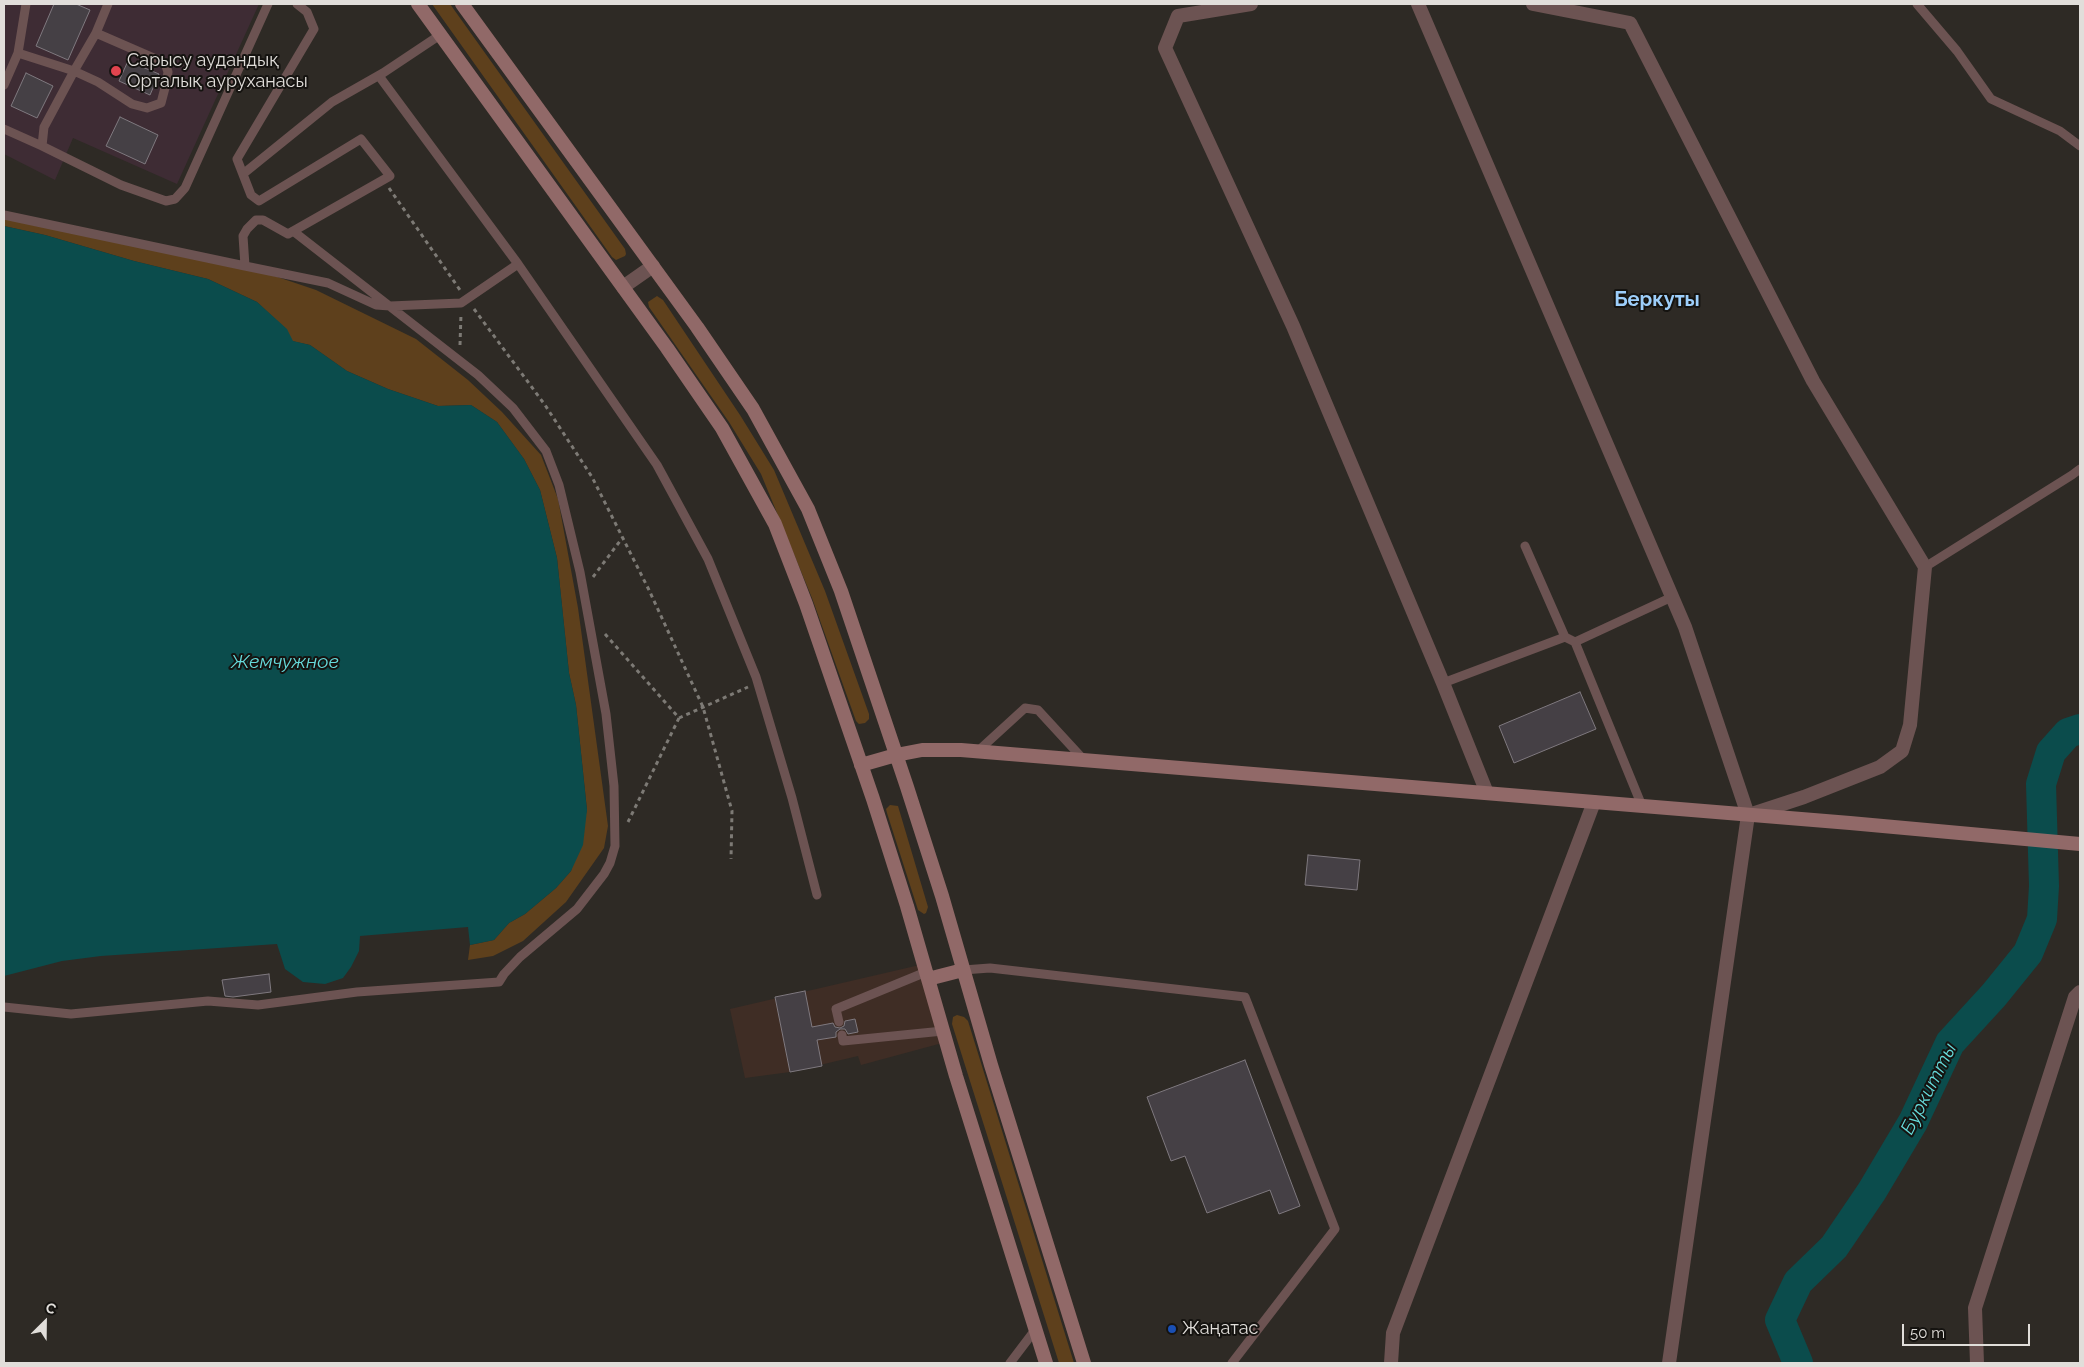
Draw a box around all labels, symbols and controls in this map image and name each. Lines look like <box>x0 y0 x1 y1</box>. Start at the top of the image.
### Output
place label: Сарысу аудандық Орталық ауруханасы <box>127 50 308 92</box>
marker: Сарысу аудандық Орталық ауруханасы <box>109 64 123 78</box>
district label: Беркуты <box>1614 288 1700 312</box>
water label: Жемчужное <box>231 651 339 673</box>
water label: Буркитты <box>1896 1040 1962 1138</box>
north arrow <box>20 1297 70 1347</box>
text: С <box>43 1299 58 1317</box>
scale bar <box>1904 1314 2032 1346</box>
place label: Жаңатас <box>1182 1318 1258 1340</box>
marker: Жаңатас <box>1166 1323 1178 1335</box>
text: 50 m <box>1910 1324 1945 1342</box>

